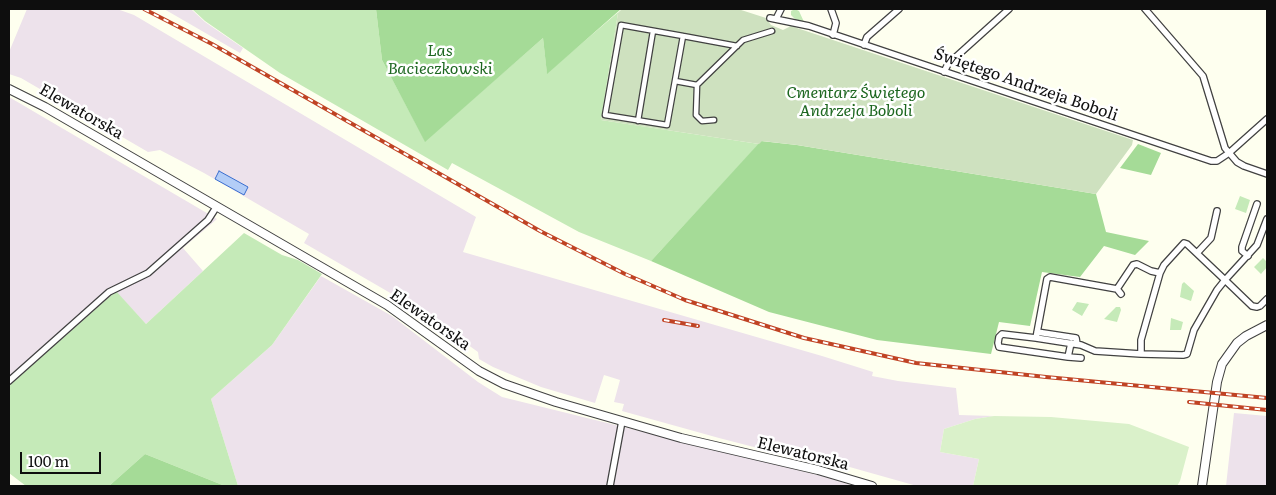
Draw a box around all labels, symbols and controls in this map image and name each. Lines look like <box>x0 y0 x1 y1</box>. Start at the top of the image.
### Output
park label: Las Bacieczkowski <box>387 41 493 79</box>
street label: Świętego Andrzeja Boboli <box>932 44 1120 126</box>
street label: Elewatorska <box>36 80 126 144</box>
park label: Cmentarz Świętego Andrzeja Boboli <box>787 83 925 121</box>
street label: Elewatorska <box>386 285 474 355</box>
street label: Elewatorska <box>755 433 851 475</box>
scale bar <box>22 442 104 474</box>
text: 100 m <box>28 449 69 472</box>

